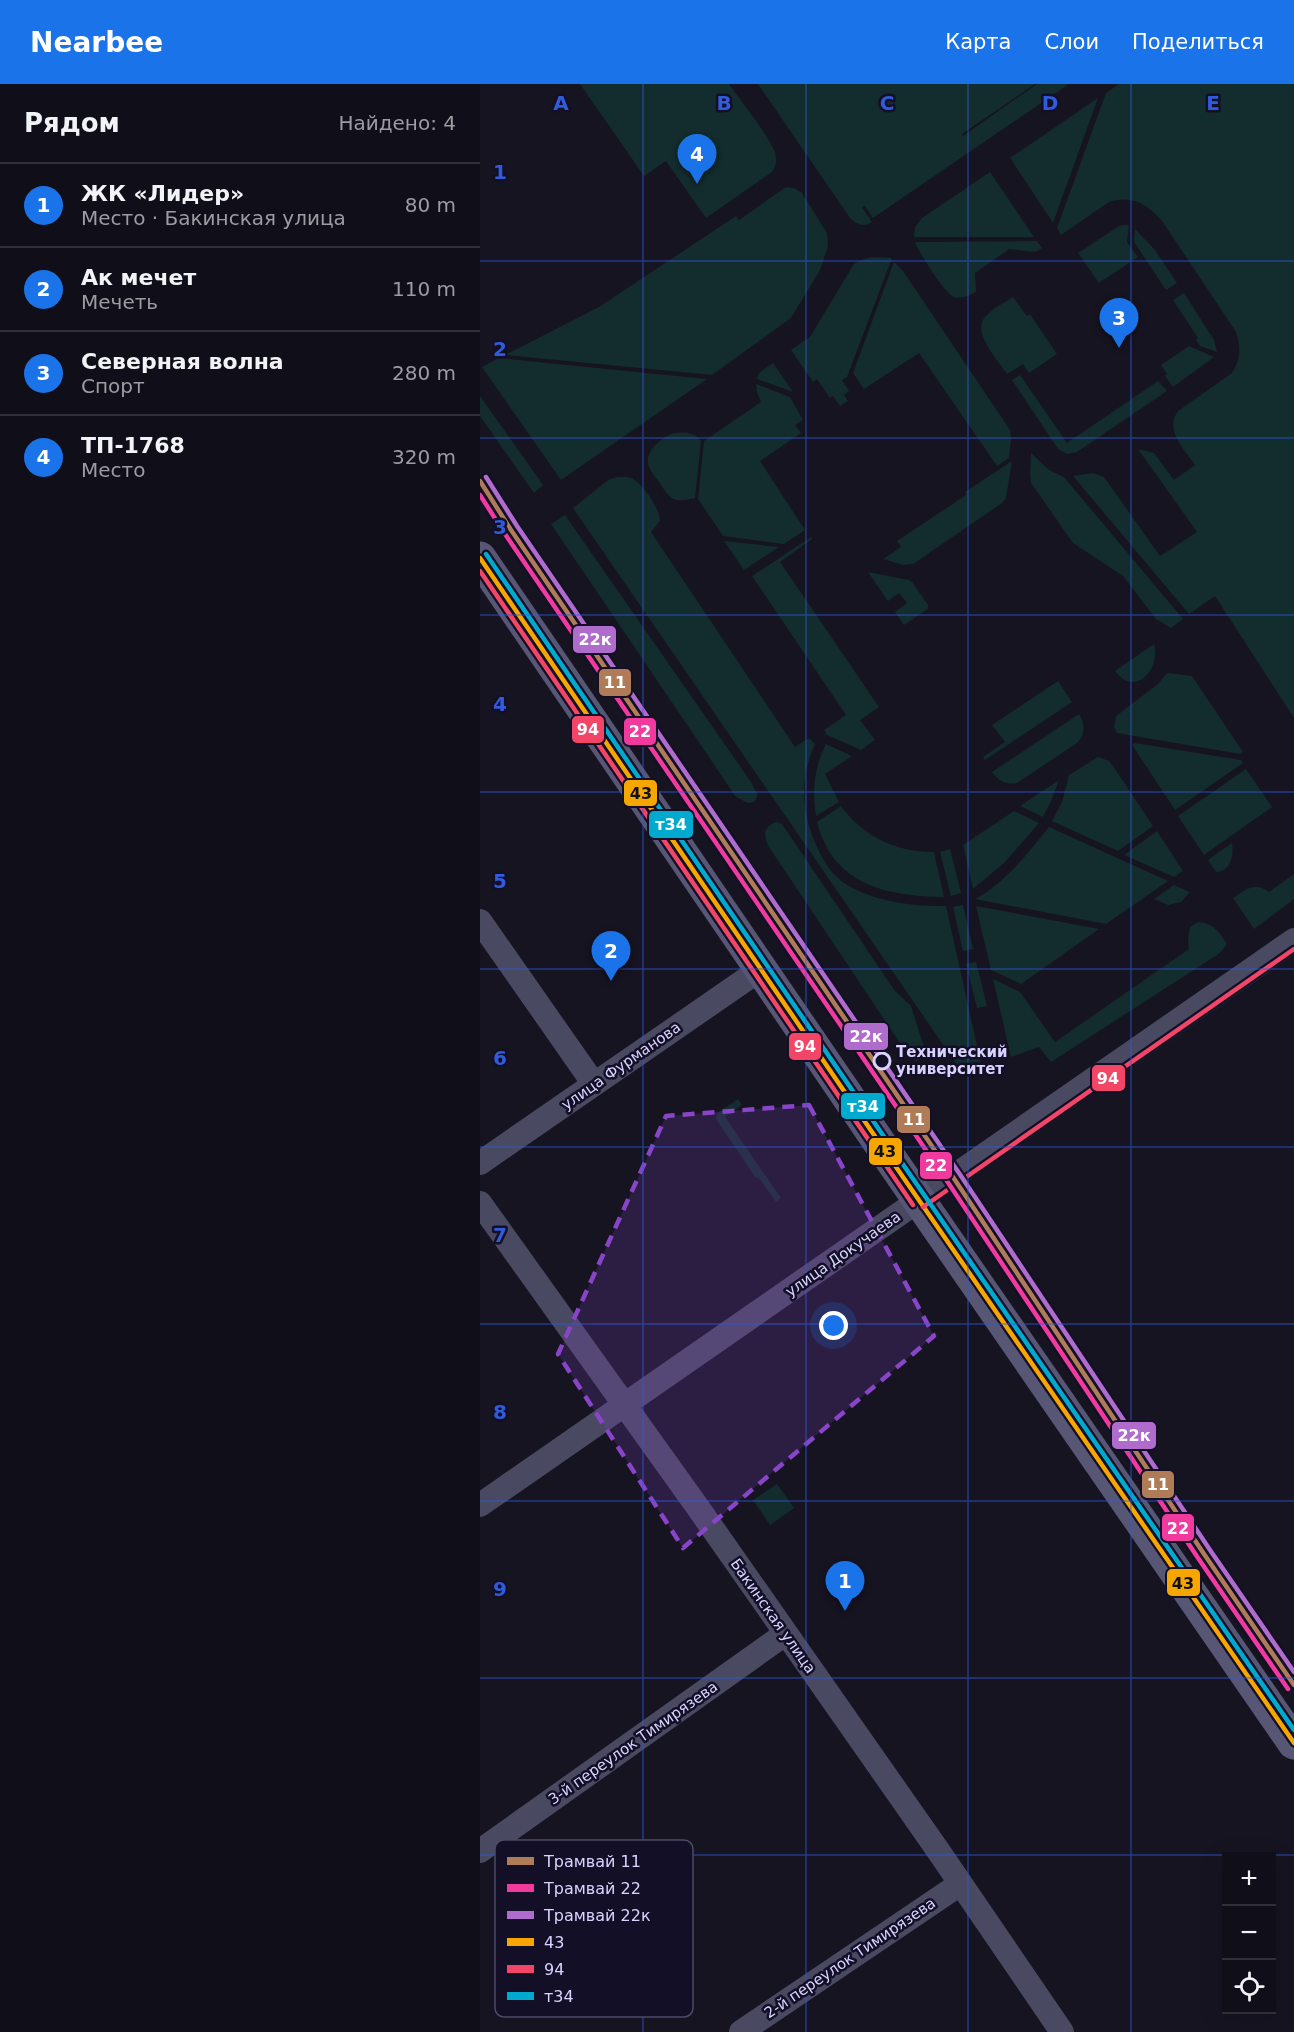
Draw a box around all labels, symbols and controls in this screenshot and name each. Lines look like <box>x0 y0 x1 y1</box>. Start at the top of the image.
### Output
text: Nearbee <box>30 26 163 59</box>
text: Карта <box>945 30 1011 54</box>
text: Слои <box>1044 30 1099 54</box>
text: Поделиться <box>1132 30 1264 54</box>
text: A <box>553 91 569 115</box>
text: B <box>716 91 732 115</box>
text: C <box>880 91 894 115</box>
text: D <box>1042 91 1058 115</box>
text: E <box>1206 91 1220 115</box>
text: Рядом <box>24 108 120 138</box>
text: Найдено: 4 <box>338 111 456 135</box>
pin: 4 <box>678 135 716 184</box>
text: 1 <box>493 160 507 184</box>
text: ЖК «Лидер» <box>81 181 244 206</box>
text: 1 <box>37 193 50 217</box>
text: 80 m <box>405 193 456 217</box>
text: Место · Бакинская улица <box>81 206 346 230</box>
text: Ак мечет <box>81 265 196 290</box>
text: 2 <box>37 277 50 301</box>
text: 110 m <box>392 277 456 301</box>
text: Мечеть <box>81 290 158 314</box>
pin: 3 <box>1100 298 1138 348</box>
text: 2 <box>493 337 507 361</box>
text: Северная волна <box>81 349 284 374</box>
text: 3 <box>37 361 50 385</box>
text: 280 m <box>392 361 456 385</box>
text: Спорт <box>81 374 145 398</box>
text: ТП-1768 <box>81 433 185 458</box>
text: 4 <box>37 445 50 469</box>
text: 320 m <box>392 445 456 469</box>
text: Место <box>81 458 145 482</box>
text: 3 <box>493 515 507 539</box>
line badge: 22к <box>572 625 617 654</box>
text: 22к <box>578 630 612 649</box>
line badge: 11 <box>598 668 632 697</box>
text: 11 <box>604 673 626 692</box>
text: 4 <box>493 692 507 716</box>
line badge: 94 <box>571 715 605 744</box>
line badge: 22 <box>623 717 657 746</box>
text: 94 <box>577 720 599 739</box>
text: 22 <box>629 722 651 741</box>
line badge: 43 <box>623 779 658 807</box>
text: 43 <box>630 784 652 803</box>
line badge: т34 <box>648 810 694 839</box>
text: т34 <box>655 815 687 834</box>
text: 5 <box>493 869 507 893</box>
pin: 2 <box>592 932 630 981</box>
street label: улица Фурманова <box>558 1018 684 1114</box>
line badge: 22к <box>843 1022 889 1051</box>
text: 22к <box>849 1027 883 1046</box>
line badge: 94 <box>788 1032 822 1061</box>
text: 94 <box>794 1037 816 1056</box>
place label: Технический университет <box>896 1043 1008 1078</box>
text: 6 <box>493 1046 507 1070</box>
marker: Технический университет <box>873 1052 891 1070</box>
line badge: 94 <box>1091 1064 1126 1092</box>
text: 94 <box>1097 1069 1119 1088</box>
line badge: т34 <box>840 1092 886 1120</box>
text: т34 <box>847 1097 879 1116</box>
line badge: 11 <box>896 1105 931 1134</box>
text: 11 <box>903 1110 925 1129</box>
line badge: 43 <box>868 1137 903 1166</box>
text: 43 <box>874 1142 896 1161</box>
line badge: 22 <box>919 1151 953 1180</box>
text: 22 <box>925 1156 947 1175</box>
street label: улица Докучаева <box>782 1207 904 1301</box>
text: 7 <box>493 1223 507 1247</box>
your location <box>819 1311 848 1340</box>
text: 8 <box>493 1400 507 1424</box>
line badge: 22к <box>1111 1421 1157 1450</box>
text: 22к <box>1117 1426 1151 1445</box>
line badge: 11 <box>1141 1470 1175 1499</box>
text: 11 <box>1147 1475 1169 1494</box>
line badge: 22 <box>1161 1513 1195 1542</box>
text: 22 <box>1167 1519 1189 1538</box>
street label: Бакинская улица <box>727 1555 819 1677</box>
pin: 1 <box>826 1562 865 1611</box>
line badge: 43 <box>1166 1568 1201 1597</box>
text: 43 <box>1172 1574 1194 1593</box>
text: 9 <box>493 1577 507 1601</box>
street label: 3-й переулок Тимирязева <box>545 1678 721 1808</box>
legend <box>495 1840 693 2017</box>
text: Трамвай 11 <box>543 1852 641 1871</box>
map controls <box>1222 1852 1276 2014</box>
button: + <box>1222 1852 1276 1906</box>
text: Трамвай 22 <box>543 1879 641 1898</box>
street label: 2-й переулок Тимирязева <box>761 1894 939 2022</box>
text: Трамвай 22к <box>543 1906 651 1925</box>
button: − <box>1222 1906 1276 1960</box>
text: 43 <box>544 1933 564 1952</box>
text: 94 <box>544 1960 564 1979</box>
button: locate <box>1222 1960 1276 2014</box>
text: т34 <box>544 1987 574 2006</box>

